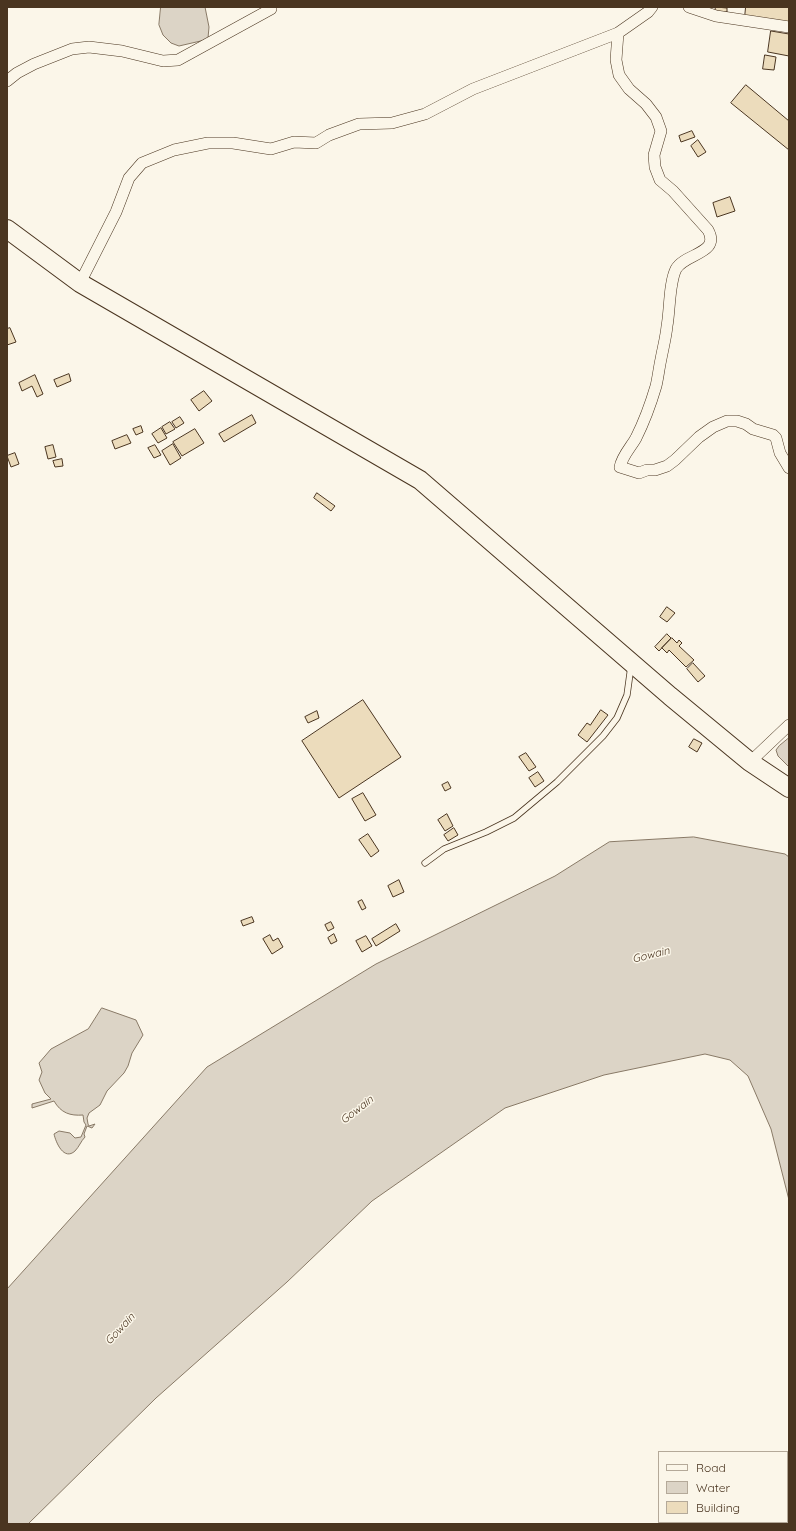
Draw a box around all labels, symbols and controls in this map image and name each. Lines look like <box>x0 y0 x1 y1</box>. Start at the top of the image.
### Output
water label: Gowain <box>631 944 671 966</box>
water label: Gowain <box>338 1093 376 1127</box>
water label: Gowain <box>102 1311 138 1347</box>
legend <box>658 1451 788 1523</box>
text: Road <box>696 1460 726 1475</box>
text: Water <box>696 1480 730 1495</box>
text: Building <box>696 1500 740 1515</box>

